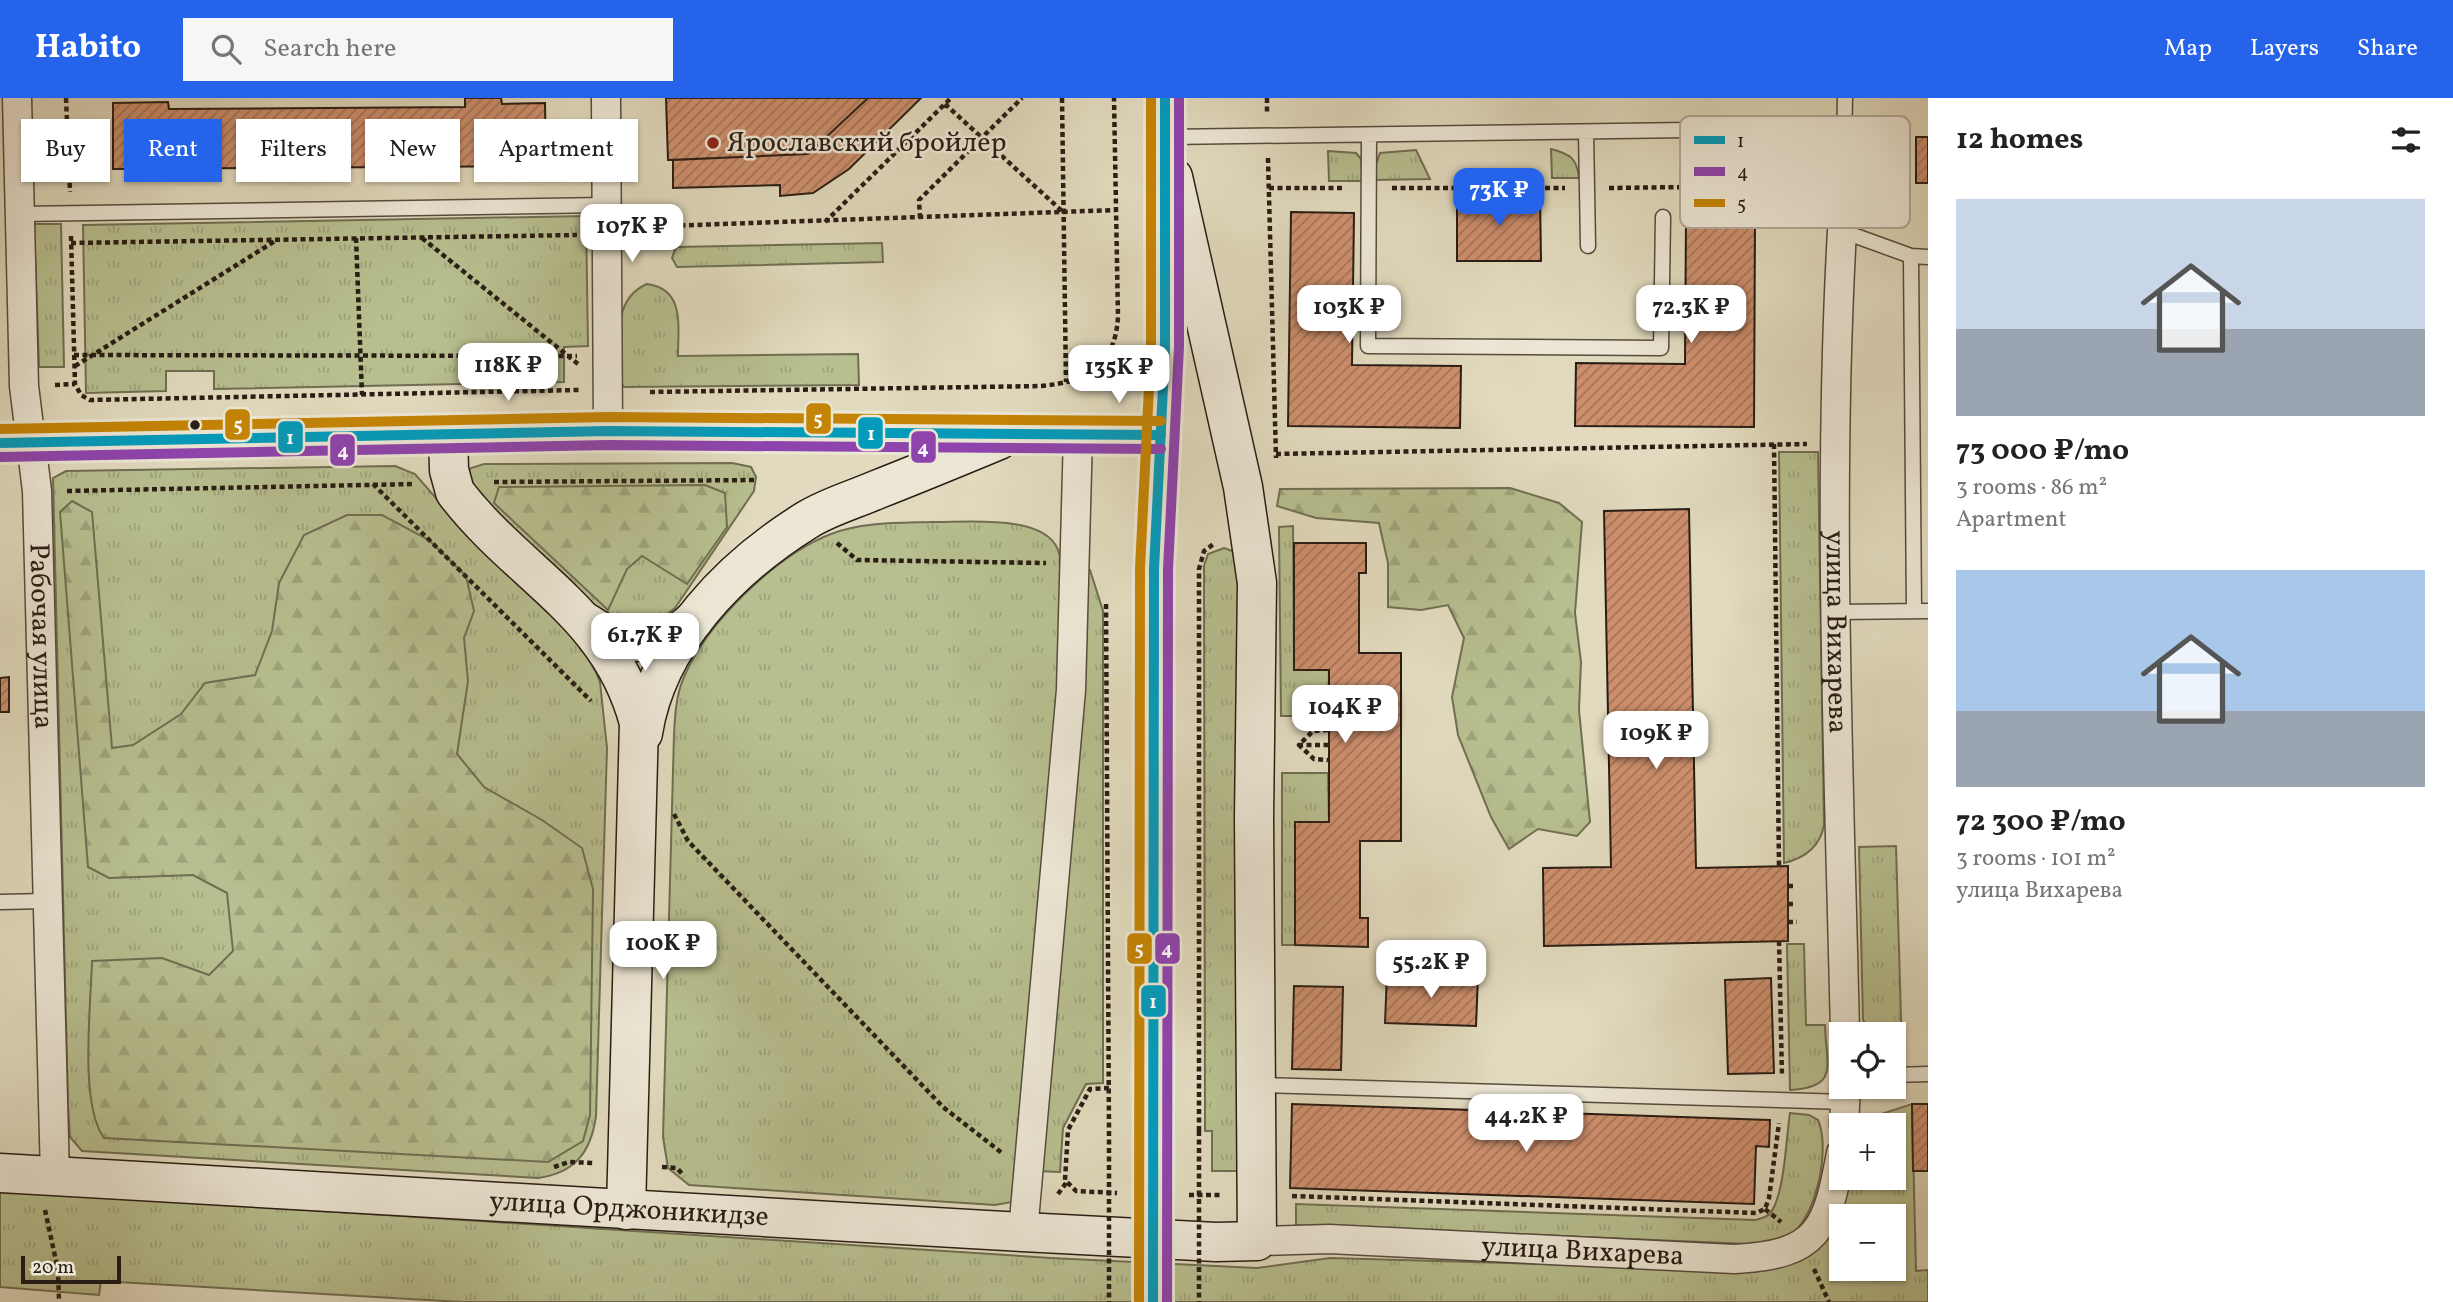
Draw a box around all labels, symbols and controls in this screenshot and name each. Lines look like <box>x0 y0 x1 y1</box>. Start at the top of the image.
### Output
search box <box>183 18 673 81</box>
text: Habito <box>35 26 141 72</box>
icon: search <box>207 30 245 68</box>
text: Search here <box>263 31 396 67</box>
text: Map <box>2164 32 2212 66</box>
text: Layers <box>2250 32 2319 66</box>
text: Share <box>2357 32 2418 66</box>
legend <box>1680 116 1910 228</box>
chip: Buy <box>21 119 110 182</box>
chip: Rent <box>124 119 222 182</box>
chip: Filters <box>236 119 351 182</box>
chip: New <box>365 119 460 182</box>
chip: Apartment <box>474 119 638 182</box>
text: 12 homes <box>1956 119 2083 161</box>
icon: filters <box>2387 121 2425 159</box>
place label: Ярославский бройлер <box>727 124 1006 163</box>
text: 1 <box>1737 129 1744 155</box>
marker: Ярославский бройлер <box>705 135 721 151</box>
text: 4 <box>1737 160 1748 186</box>
pin: 73K ₽ <box>1450 169 1548 228</box>
text: 73K ₽ <box>1469 175 1529 207</box>
text: 5 <box>1737 192 1746 218</box>
pin: 107K ₽ <box>575 204 689 264</box>
text: 107K ₽ <box>596 211 668 243</box>
icon: home <box>2128 245 2254 371</box>
pin: 103K ₽ <box>1292 286 1406 345</box>
pin: 72.3K ₽ <box>1626 286 1756 345</box>
text: 103K ₽ <box>1313 292 1385 324</box>
text: 72.3K ₽ <box>1652 292 1730 324</box>
pin: 118K ₽ <box>451 344 565 403</box>
pin: 135K ₽ <box>1062 345 1176 405</box>
text: 118K ₽ <box>474 350 542 382</box>
text: 135K ₽ <box>1084 352 1154 384</box>
line badge: 5 <box>805 402 832 435</box>
text: 5 <box>813 407 823 433</box>
line badge: 5 <box>224 408 251 441</box>
text: 5 <box>233 413 243 439</box>
line badge: 1 <box>857 416 884 450</box>
unlabelled marker <box>188 418 202 432</box>
line badge: 1 <box>277 420 304 454</box>
text: 1 <box>867 422 875 448</box>
text: 1 <box>286 426 294 452</box>
line badge: 4 <box>910 430 937 464</box>
text: 73 000 ₽/mo <box>1956 430 2129 472</box>
line badge: 4 <box>329 433 356 467</box>
text: 4 <box>917 436 929 462</box>
text: 4 <box>337 439 349 465</box>
text: 3 rooms · 86 m² <box>1956 472 2107 504</box>
text: Apartment <box>1956 504 2067 536</box>
street label: улица Вихарева <box>1815 530 1857 734</box>
street label: Рабочая улица <box>19 542 63 730</box>
pin: 61.7K ₽ <box>580 614 710 673</box>
icon: home <box>2128 616 2254 742</box>
text: 61.7K ₽ <box>607 620 683 652</box>
pin: 104K ₽ <box>1288 686 1402 745</box>
text: 104K ₽ <box>1308 692 1382 724</box>
pin: 109K ₽ <box>1599 712 1713 771</box>
text: 109K ₽ <box>1619 718 1693 750</box>
text: 72 300 ₽/mo <box>1956 801 2126 843</box>
text: 3 rooms · 101 m² <box>1956 843 2116 875</box>
text: улица Вихарева <box>1956 875 2123 907</box>
pin: 100K ₽ <box>606 922 720 981</box>
text: 100K ₽ <box>626 928 700 960</box>
line badge: 5 <box>1126 932 1153 965</box>
line badge: 4 <box>1154 932 1181 965</box>
text: 5 <box>1134 937 1144 963</box>
text: 4 <box>1161 937 1173 963</box>
pin: 55.2K ₽ <box>1366 940 1496 1000</box>
text: 55.2K ₽ <box>1392 947 1470 979</box>
line badge: 1 <box>1140 984 1167 1018</box>
text: 1 <box>1149 990 1157 1016</box>
map controls <box>1829 1022 1906 1281</box>
button: locate <box>1829 1022 1906 1099</box>
pin: 44.2K ₽ <box>1461 1094 1591 1154</box>
text: 44.2K ₽ <box>1484 1101 1568 1133</box>
button: + <box>1829 1113 1906 1190</box>
street label: улица Орджоникидзе <box>488 1182 770 1237</box>
button: − <box>1829 1204 1906 1281</box>
street label: улица Вихарева <box>1480 1227 1685 1276</box>
scale bar <box>21 1253 121 1285</box>
text: 20 m <box>32 1255 74 1281</box>

